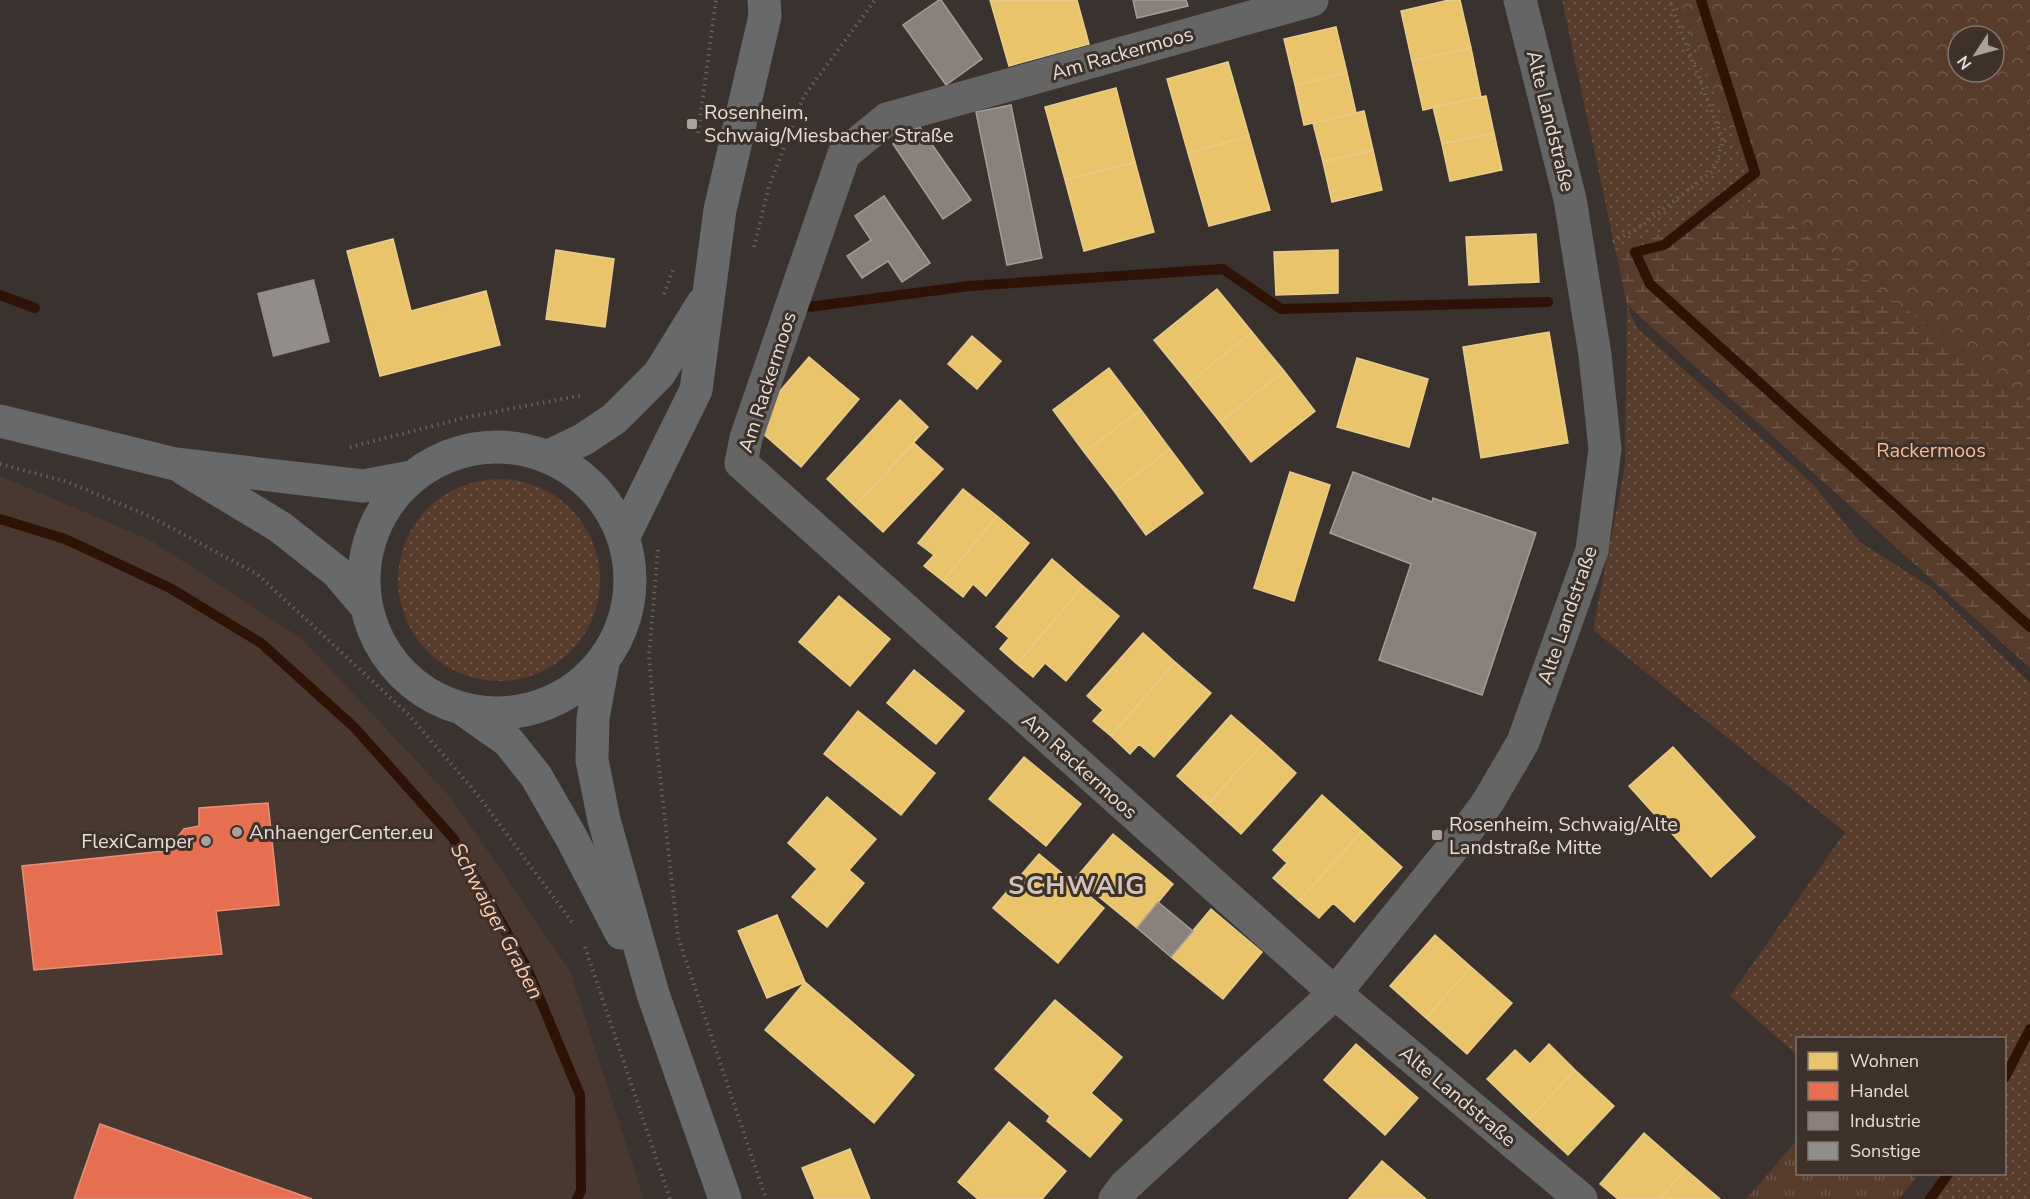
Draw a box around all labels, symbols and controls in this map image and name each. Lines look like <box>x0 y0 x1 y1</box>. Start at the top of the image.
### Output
street label: Am Rackermoos <box>1048 20 1196 87</box>
north arrow <box>1946 24 2006 84</box>
street label: Alte Landstraße <box>1520 48 1581 195</box>
text: N <box>1952 51 1977 74</box>
place label: Rosenheim, Schwaig/Miesbacher Straße <box>704 99 954 149</box>
marker: Rosenheim, Schwaig/Miesbacher Straße <box>685 117 699 131</box>
street label: Am Rackermoos <box>732 308 803 456</box>
park label: Rackermoos <box>1876 437 1986 464</box>
street label: Alte Landstraße <box>1531 542 1604 688</box>
street label: Am Rackermoos <box>1016 707 1143 825</box>
place label: Rosenheim, Schwaig/Alte Landstraße Mitte <box>1449 811 1678 861</box>
place label: AnhaengerCenter.eu <box>249 819 433 846</box>
marker: AnhaengerCenter.eu <box>230 825 244 839</box>
place label: FlexiCamper <box>81 828 194 855</box>
marker: Rosenheim, Schwaig/Alte Landstraße Mitte <box>1430 828 1444 842</box>
marker: FlexiCamper <box>199 834 213 848</box>
water label: Schwaiger Graben <box>444 838 550 1004</box>
district label: SCHWAIG <box>1008 868 1146 903</box>
legend <box>1796 1037 2006 1175</box>
street label: Alte Landstraße <box>1394 1040 1522 1153</box>
text: Wohnen <box>1850 1049 1919 1073</box>
text: Handel <box>1850 1079 1910 1103</box>
text: Industrie <box>1850 1109 1921 1133</box>
text: Sonstige <box>1850 1139 1920 1163</box>

